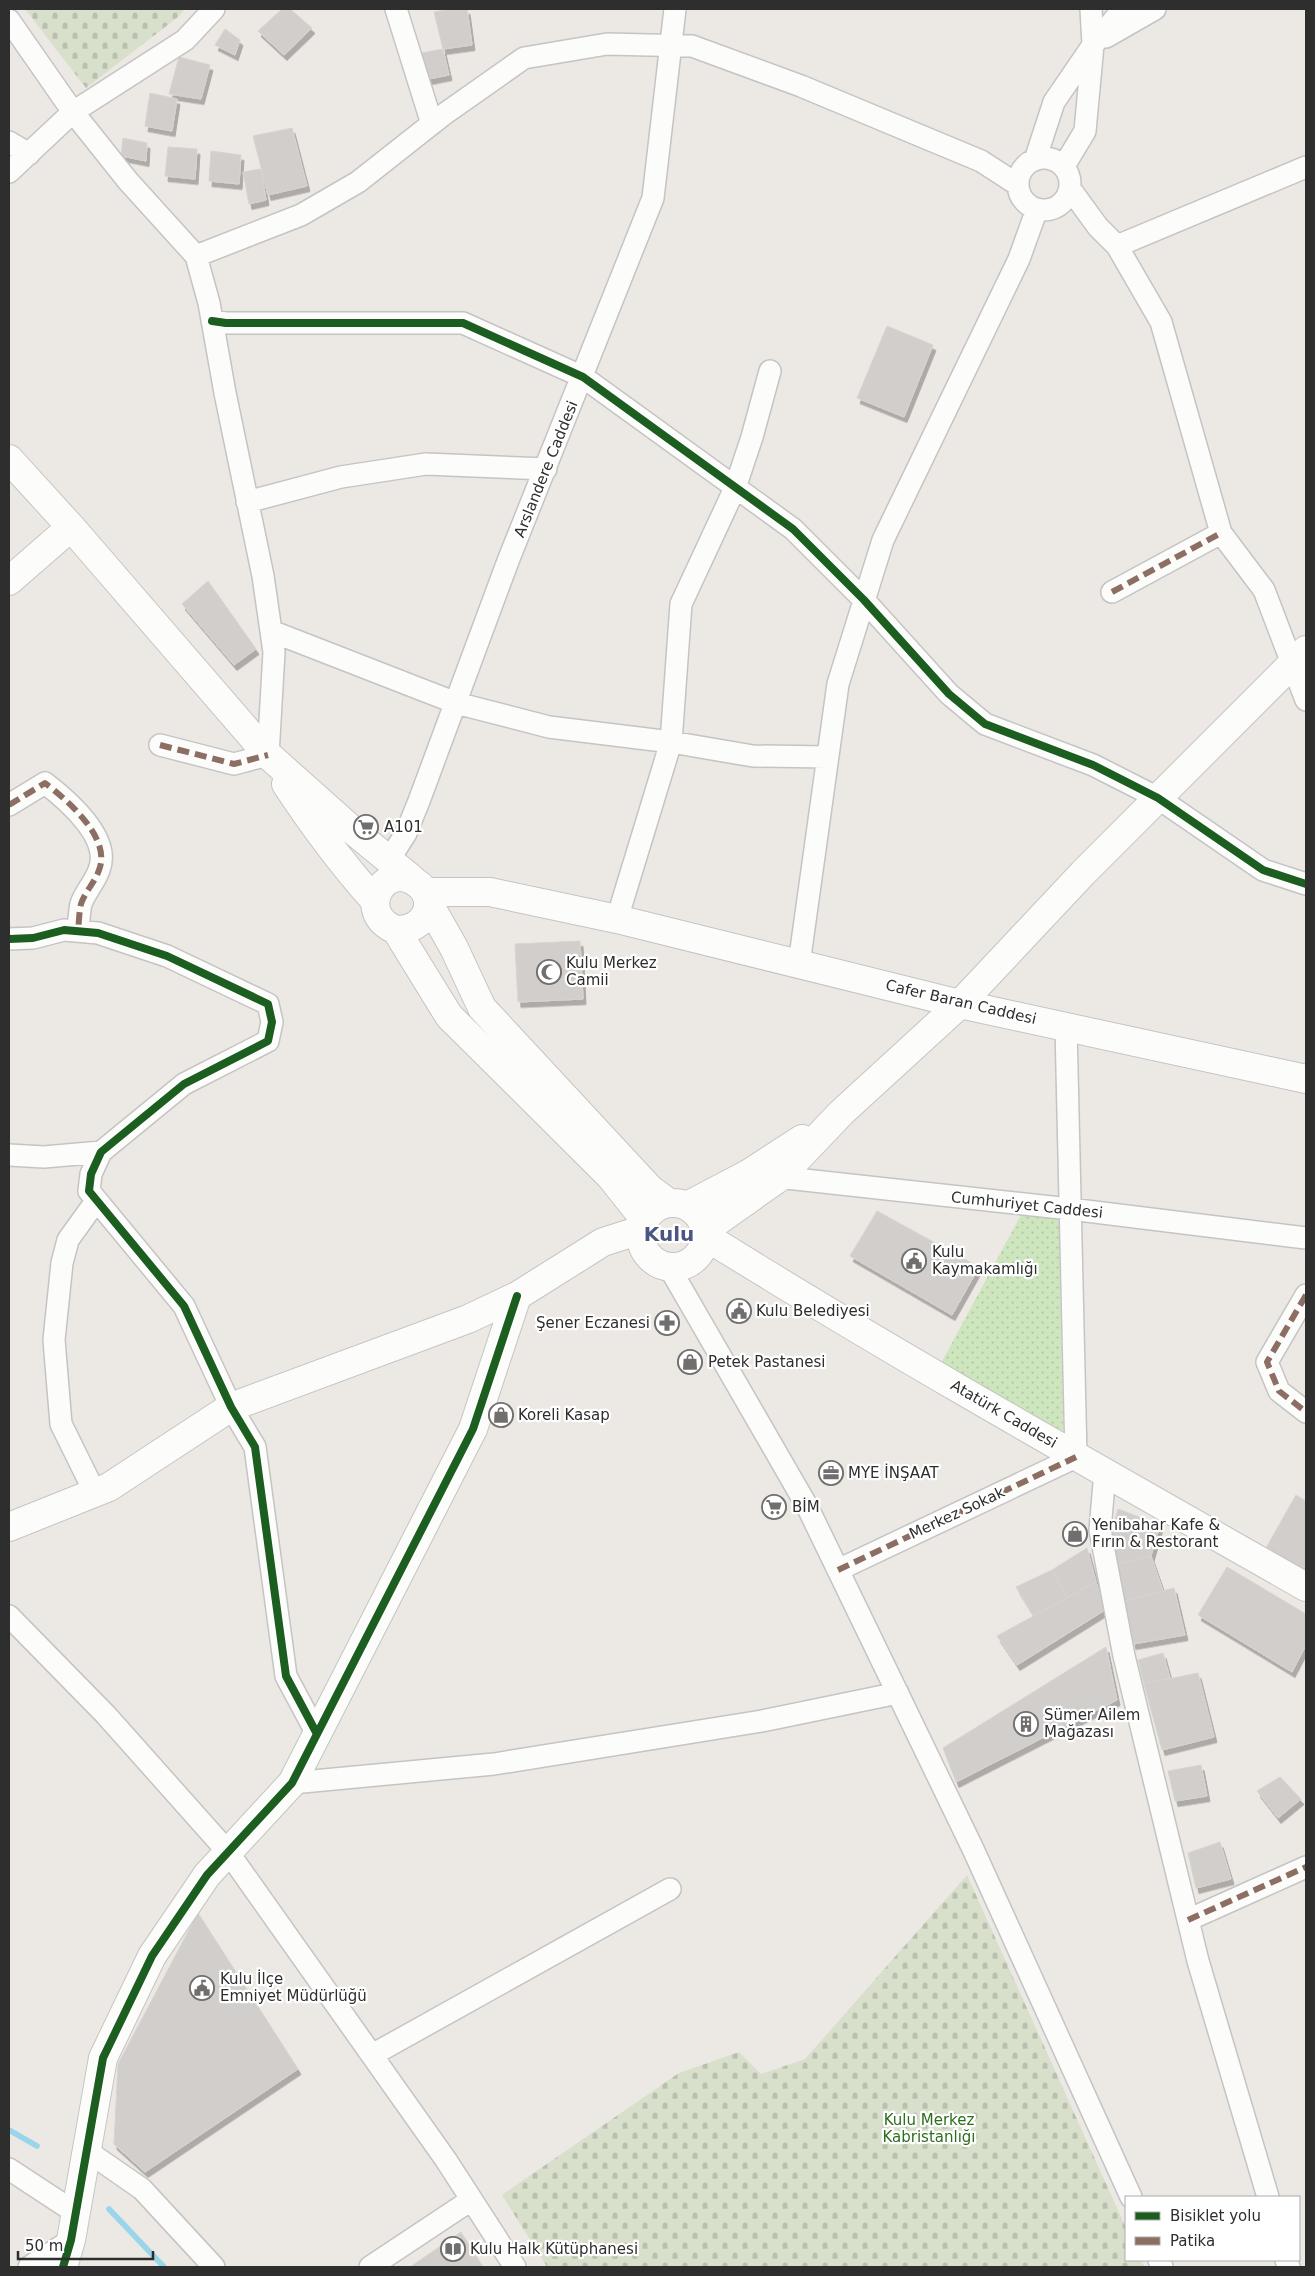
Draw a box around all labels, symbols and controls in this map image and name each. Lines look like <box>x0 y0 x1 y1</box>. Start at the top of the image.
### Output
street label: Arslandere Caddesi <box>510 398 582 540</box>
supermarket icon: A101 <box>353 814 379 840</box>
place label: A101 <box>384 818 423 836</box>
place label: Kulu Merkez Camii <box>566 954 657 989</box>
mosque icon: Kulu Merkez Camii <box>536 959 562 985</box>
street label: Cafer Baran Caddesi <box>884 976 1038 1028</box>
street label: Cumhuriyet Caddesi <box>950 1188 1104 1222</box>
district label: Kulu <box>644 1222 694 1246</box>
place label: Kulu Kaymakamlığı <box>932 1243 1038 1278</box>
public building icon: Kulu Kaymakamlığı <box>901 1248 927 1274</box>
public building icon: Kulu Belediyesi <box>726 1298 752 1324</box>
place label: Kulu Belediyesi <box>756 1302 870 1320</box>
pharmacy icon: Şener Eczanesi <box>654 1310 680 1336</box>
place label: Şener Eczanesi <box>536 1314 650 1332</box>
shop icon: Petek Pastanesi <box>677 1349 703 1375</box>
place label: Petek Pastanesi <box>708 1353 825 1371</box>
street label: Atatürk Caddesi <box>948 1376 1060 1452</box>
shop icon: Koreli Kasap <box>488 1402 514 1428</box>
place label: Koreli Kasap <box>518 1406 610 1424</box>
office icon: MYE İNŞAAT <box>818 1460 844 1486</box>
place label: MYE İNŞAAT <box>848 1463 940 1482</box>
street label: Merkez Sokak <box>906 1483 1008 1543</box>
supermarket icon: BİM <box>761 1494 787 1520</box>
place label: BİM <box>792 1497 820 1516</box>
place label: Yenibahar Kafe & Fırın & Restorant <box>1091 1516 1220 1551</box>
shop icon: Yenibahar Kafe & Fırın & Restorant <box>1062 1521 1088 1547</box>
place label: Sümer Ailem Mağazası <box>1044 1706 1140 1741</box>
building icon: Sümer Ailem Mağazası <box>1013 1711 1039 1737</box>
place label: Kulu İlçe Emniyet Müdürlüğü <box>220 1969 367 2005</box>
public building icon: Kulu İlçe Emniyet Müdürlüğü <box>189 1975 215 2001</box>
park label: Kulu Merkez Kabristanlığı <box>882 2111 976 2146</box>
legend <box>1125 2196 1300 2261</box>
text: Bisiklet yolu <box>1170 2207 1261 2225</box>
scale bar <box>18 2228 152 2260</box>
text: Patika <box>1170 2232 1215 2250</box>
library icon: Kulu Halk Kütüphanesi <box>440 2236 466 2262</box>
text: 50 m <box>25 2237 63 2255</box>
place label: Kulu Halk Kütüphanesi <box>470 2240 638 2258</box>

